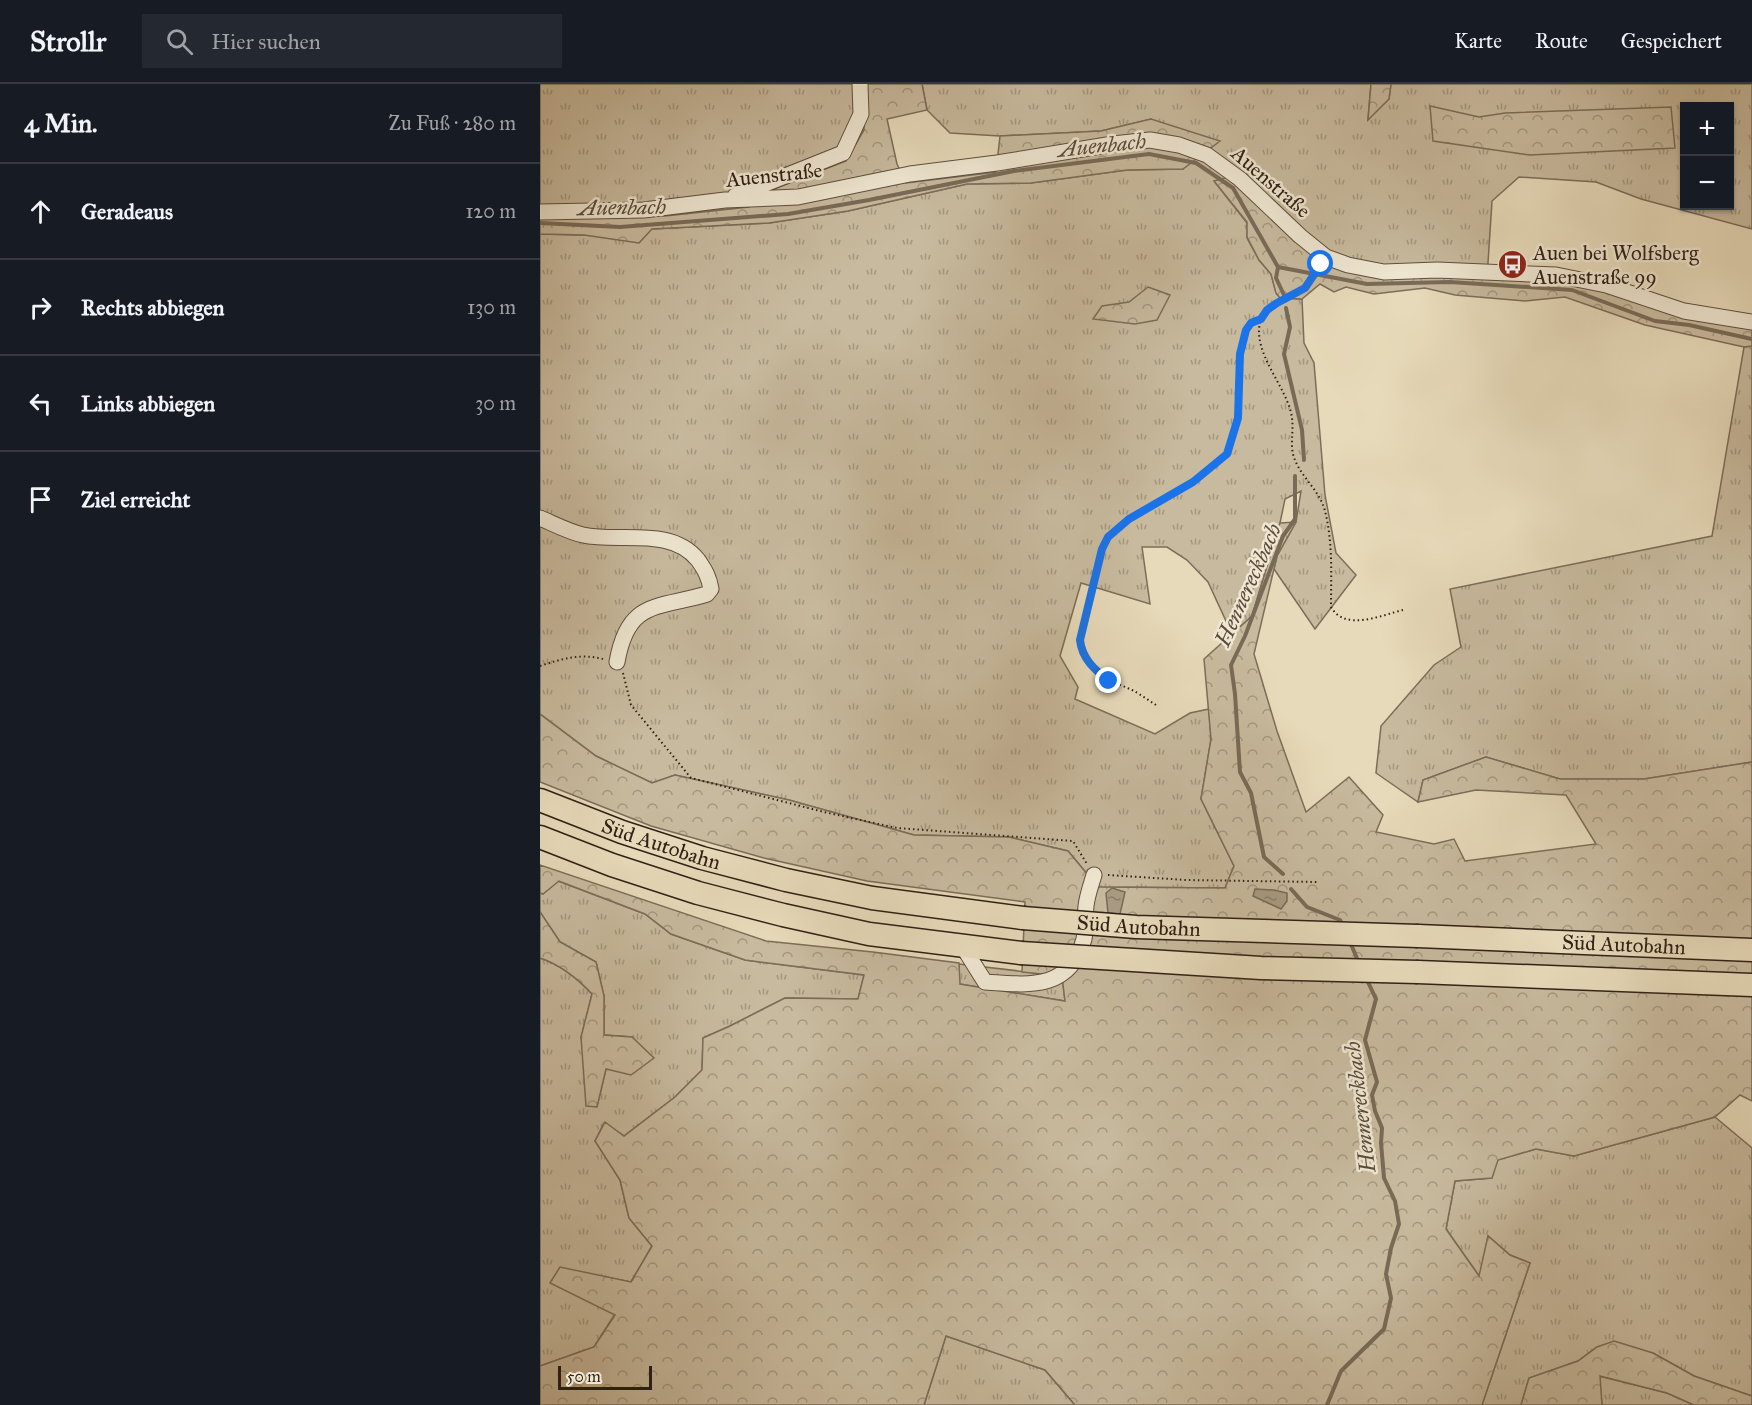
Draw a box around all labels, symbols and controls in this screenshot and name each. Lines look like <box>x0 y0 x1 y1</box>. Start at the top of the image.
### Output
search box <box>142 14 562 68</box>
text: Strollr <box>30 24 106 59</box>
icon: search <box>163 25 196 58</box>
text: Hier suchen <box>211 28 321 55</box>
text: Karte <box>1454 28 1502 54</box>
text: Route <box>1535 28 1588 54</box>
text: Gespeichert <box>1621 28 1722 54</box>
map controls <box>1680 102 1734 210</box>
button: + <box>1680 102 1734 156</box>
text: 4 Min. <box>24 107 98 139</box>
text: Zu Fuß · 280 m <box>388 111 516 135</box>
water label: Auenbach <box>1055 127 1148 163</box>
street label: Auenstraße <box>1225 140 1316 224</box>
button: − <box>1680 156 1734 210</box>
street label: Auenstraße <box>724 157 824 193</box>
water label: Auenbach <box>576 193 667 221</box>
icon: ahead <box>24 195 57 228</box>
text: Geradeaus <box>81 198 173 225</box>
text: 120 m <box>465 199 516 223</box>
place label: Auen bei Wolfsberg Auenstraße 99 <box>1532 240 1699 290</box>
bus stop icon: Auen bei Wolfsberg Auenstraße 99 <box>1496 249 1528 281</box>
route start <box>1307 250 1333 276</box>
icon: right <box>24 291 57 324</box>
text: Rechts abbiegen <box>81 294 224 321</box>
text: 130 m <box>467 295 516 319</box>
icon: left <box>24 387 57 420</box>
text: Links abbiegen <box>81 390 215 417</box>
text: 30 m <box>475 391 516 415</box>
icon: arrive <box>24 483 57 516</box>
text: Ziel erreicht <box>81 486 190 513</box>
water label: Hennereckbach <box>1208 519 1287 652</box>
route end <box>1095 667 1121 693</box>
street label: Süd Autobahn <box>598 812 723 875</box>
street label: Süd Autobahn <box>1076 909 1201 942</box>
street label: Süd Autobahn <box>1561 929 1686 960</box>
water label: Hennereckbach <box>1339 1040 1382 1175</box>
scale bar <box>558 1363 652 1390</box>
text: 50 m <box>567 1367 601 1386</box>

